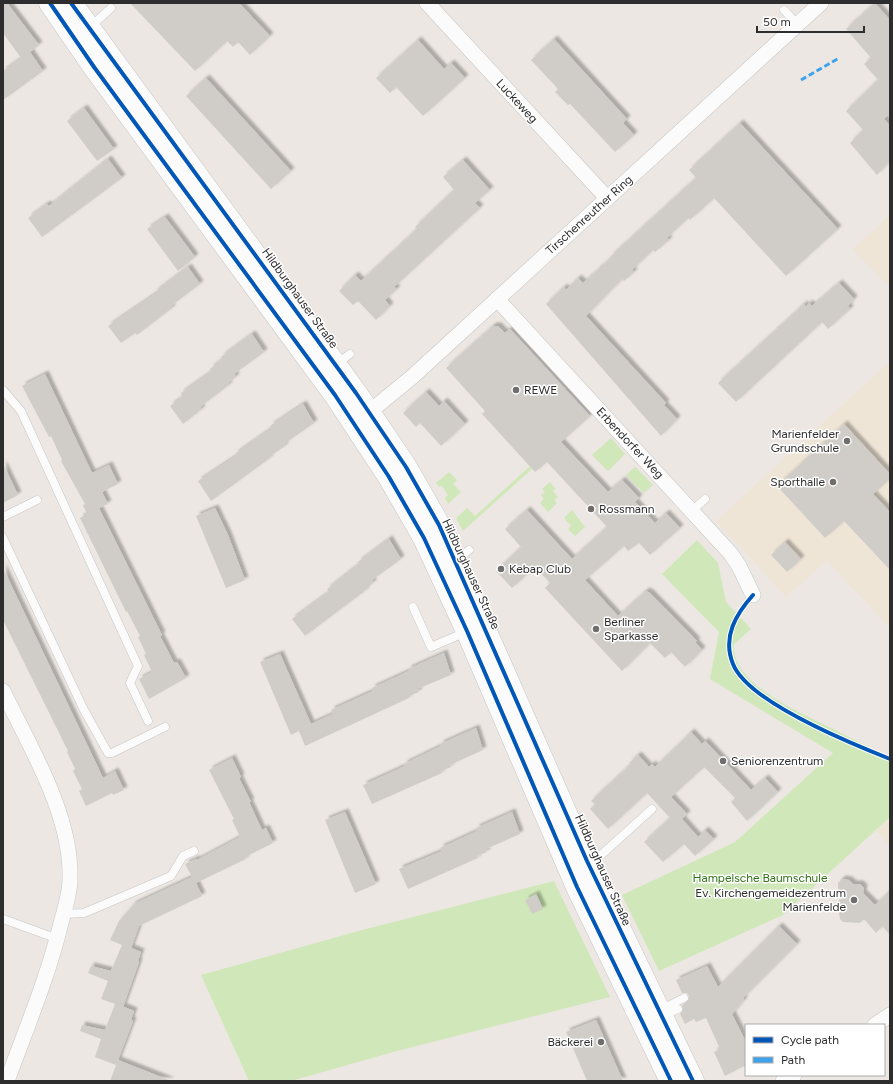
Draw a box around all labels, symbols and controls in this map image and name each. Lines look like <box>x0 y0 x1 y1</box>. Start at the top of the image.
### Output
scale bar <box>757 8 864 34</box>
text: 50 m <box>763 15 791 29</box>
street label: Luckeweg <box>493 76 541 126</box>
street label: Tirschenreuther Ring <box>543 172 635 258</box>
street label: Hildburghauser Straße <box>259 245 341 351</box>
place label: REWE <box>524 383 557 397</box>
marker: REWE <box>511 385 521 395</box>
street label: Erbendorfer Weg <box>593 405 667 481</box>
place label: Marienfelder Grundschule <box>771 427 839 455</box>
marker: Marienfelder Grundschule <box>842 436 852 446</box>
place label: Sporthalle <box>770 475 825 489</box>
marker: Sporthalle <box>828 477 838 487</box>
place label: Rossmann <box>599 502 655 516</box>
marker: Rossmann <box>586 504 596 514</box>
street label: Hildburghauser Straße <box>439 516 503 632</box>
place label: Kebap Club <box>509 562 571 576</box>
marker: Kebap Club <box>496 564 506 574</box>
place label: Berliner Sparkasse <box>604 615 659 643</box>
marker: Berliner Sparkasse <box>591 624 601 634</box>
place label: Seniorenzentrum <box>731 754 823 768</box>
marker: Seniorenzentrum <box>718 756 728 766</box>
street label: Hildburghauser Straße <box>572 812 634 928</box>
park label: Hampelsche Baumschule <box>693 871 828 885</box>
place label: Ev. Kirchengemeidezentrum Marienfelde <box>695 886 846 914</box>
marker: Ev. Kirchengemeidezentrum Marienfelde <box>849 895 859 905</box>
legend <box>745 1024 885 1076</box>
text: Cycle path <box>781 1033 839 1047</box>
place label: Bäckerei <box>547 1035 593 1049</box>
marker: Bäckerei <box>596 1037 606 1047</box>
text: Path <box>781 1053 805 1067</box>

